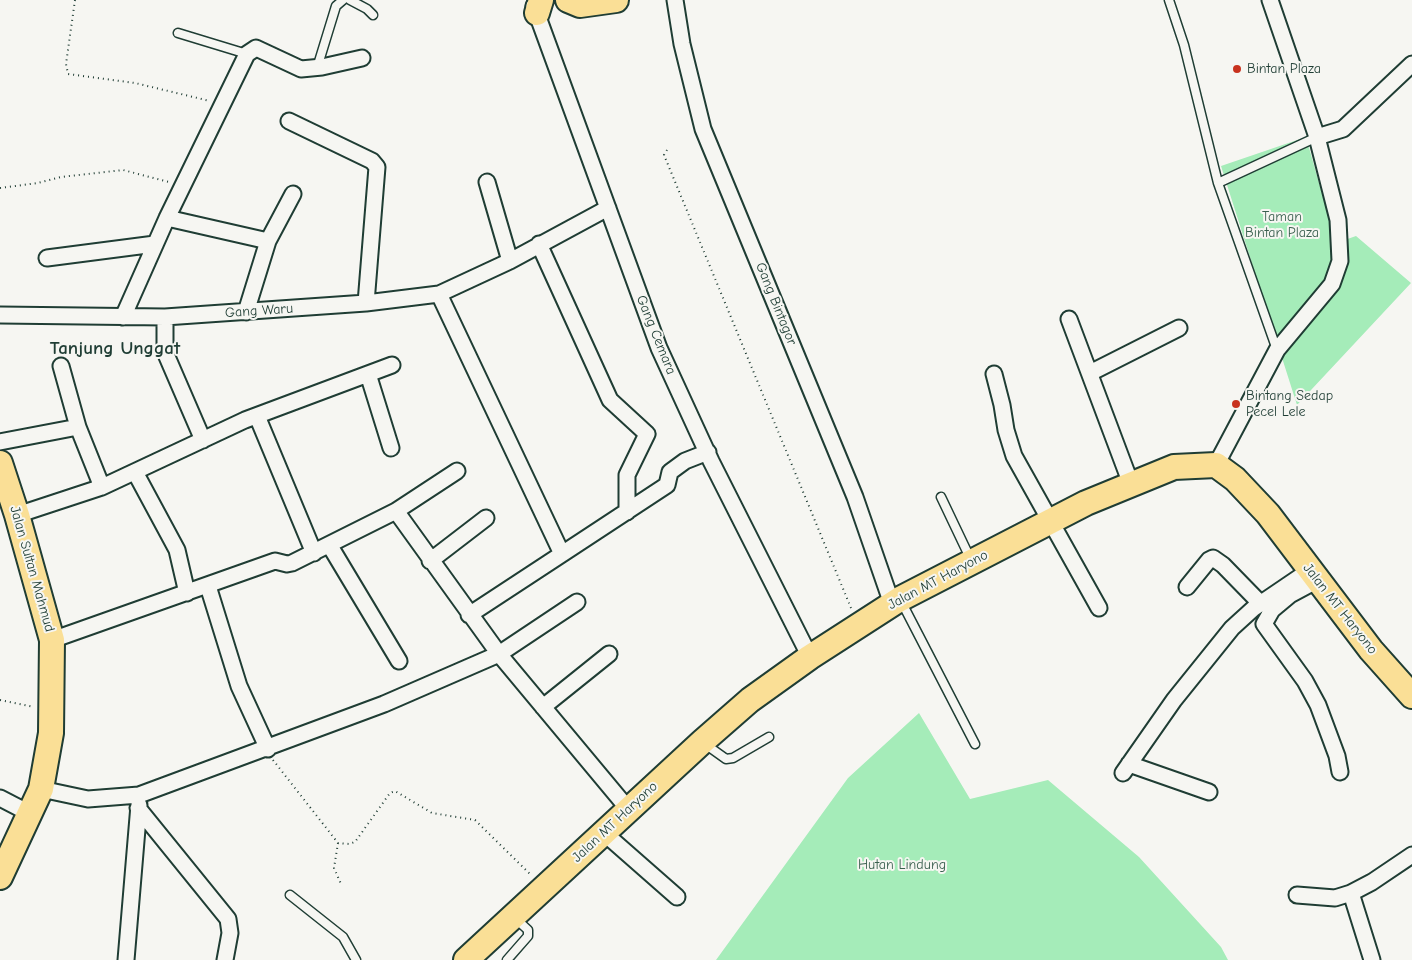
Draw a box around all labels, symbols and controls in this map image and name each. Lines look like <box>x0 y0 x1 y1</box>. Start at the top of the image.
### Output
place label: Bintan Plaza <box>1247 61 1321 77</box>
marker: Bintan Plaza <box>1231 63 1243 75</box>
park label: Taman Bintan Plaza <box>1245 209 1319 242</box>
street label: Gang Bintagor <box>752 260 800 348</box>
street label: Gang Cemara <box>632 293 680 377</box>
street label: Gang Waru <box>224 300 294 322</box>
district label: Tanjung Unggat <box>50 338 180 360</box>
place label: Bintang Sedap Pecel Lele <box>1246 388 1333 421</box>
marker: Bintang Sedap Pecel Lele <box>1230 398 1242 410</box>
street label: Jalan Sultan Mahmud <box>6 504 58 634</box>
street label: Jalan MT Haryono <box>885 547 991 613</box>
street label: Jalan MT Haryono <box>1299 560 1381 658</box>
street label: Jalan MT Haryono <box>569 778 661 866</box>
park label: Hutan Lindung <box>858 857 946 873</box>

